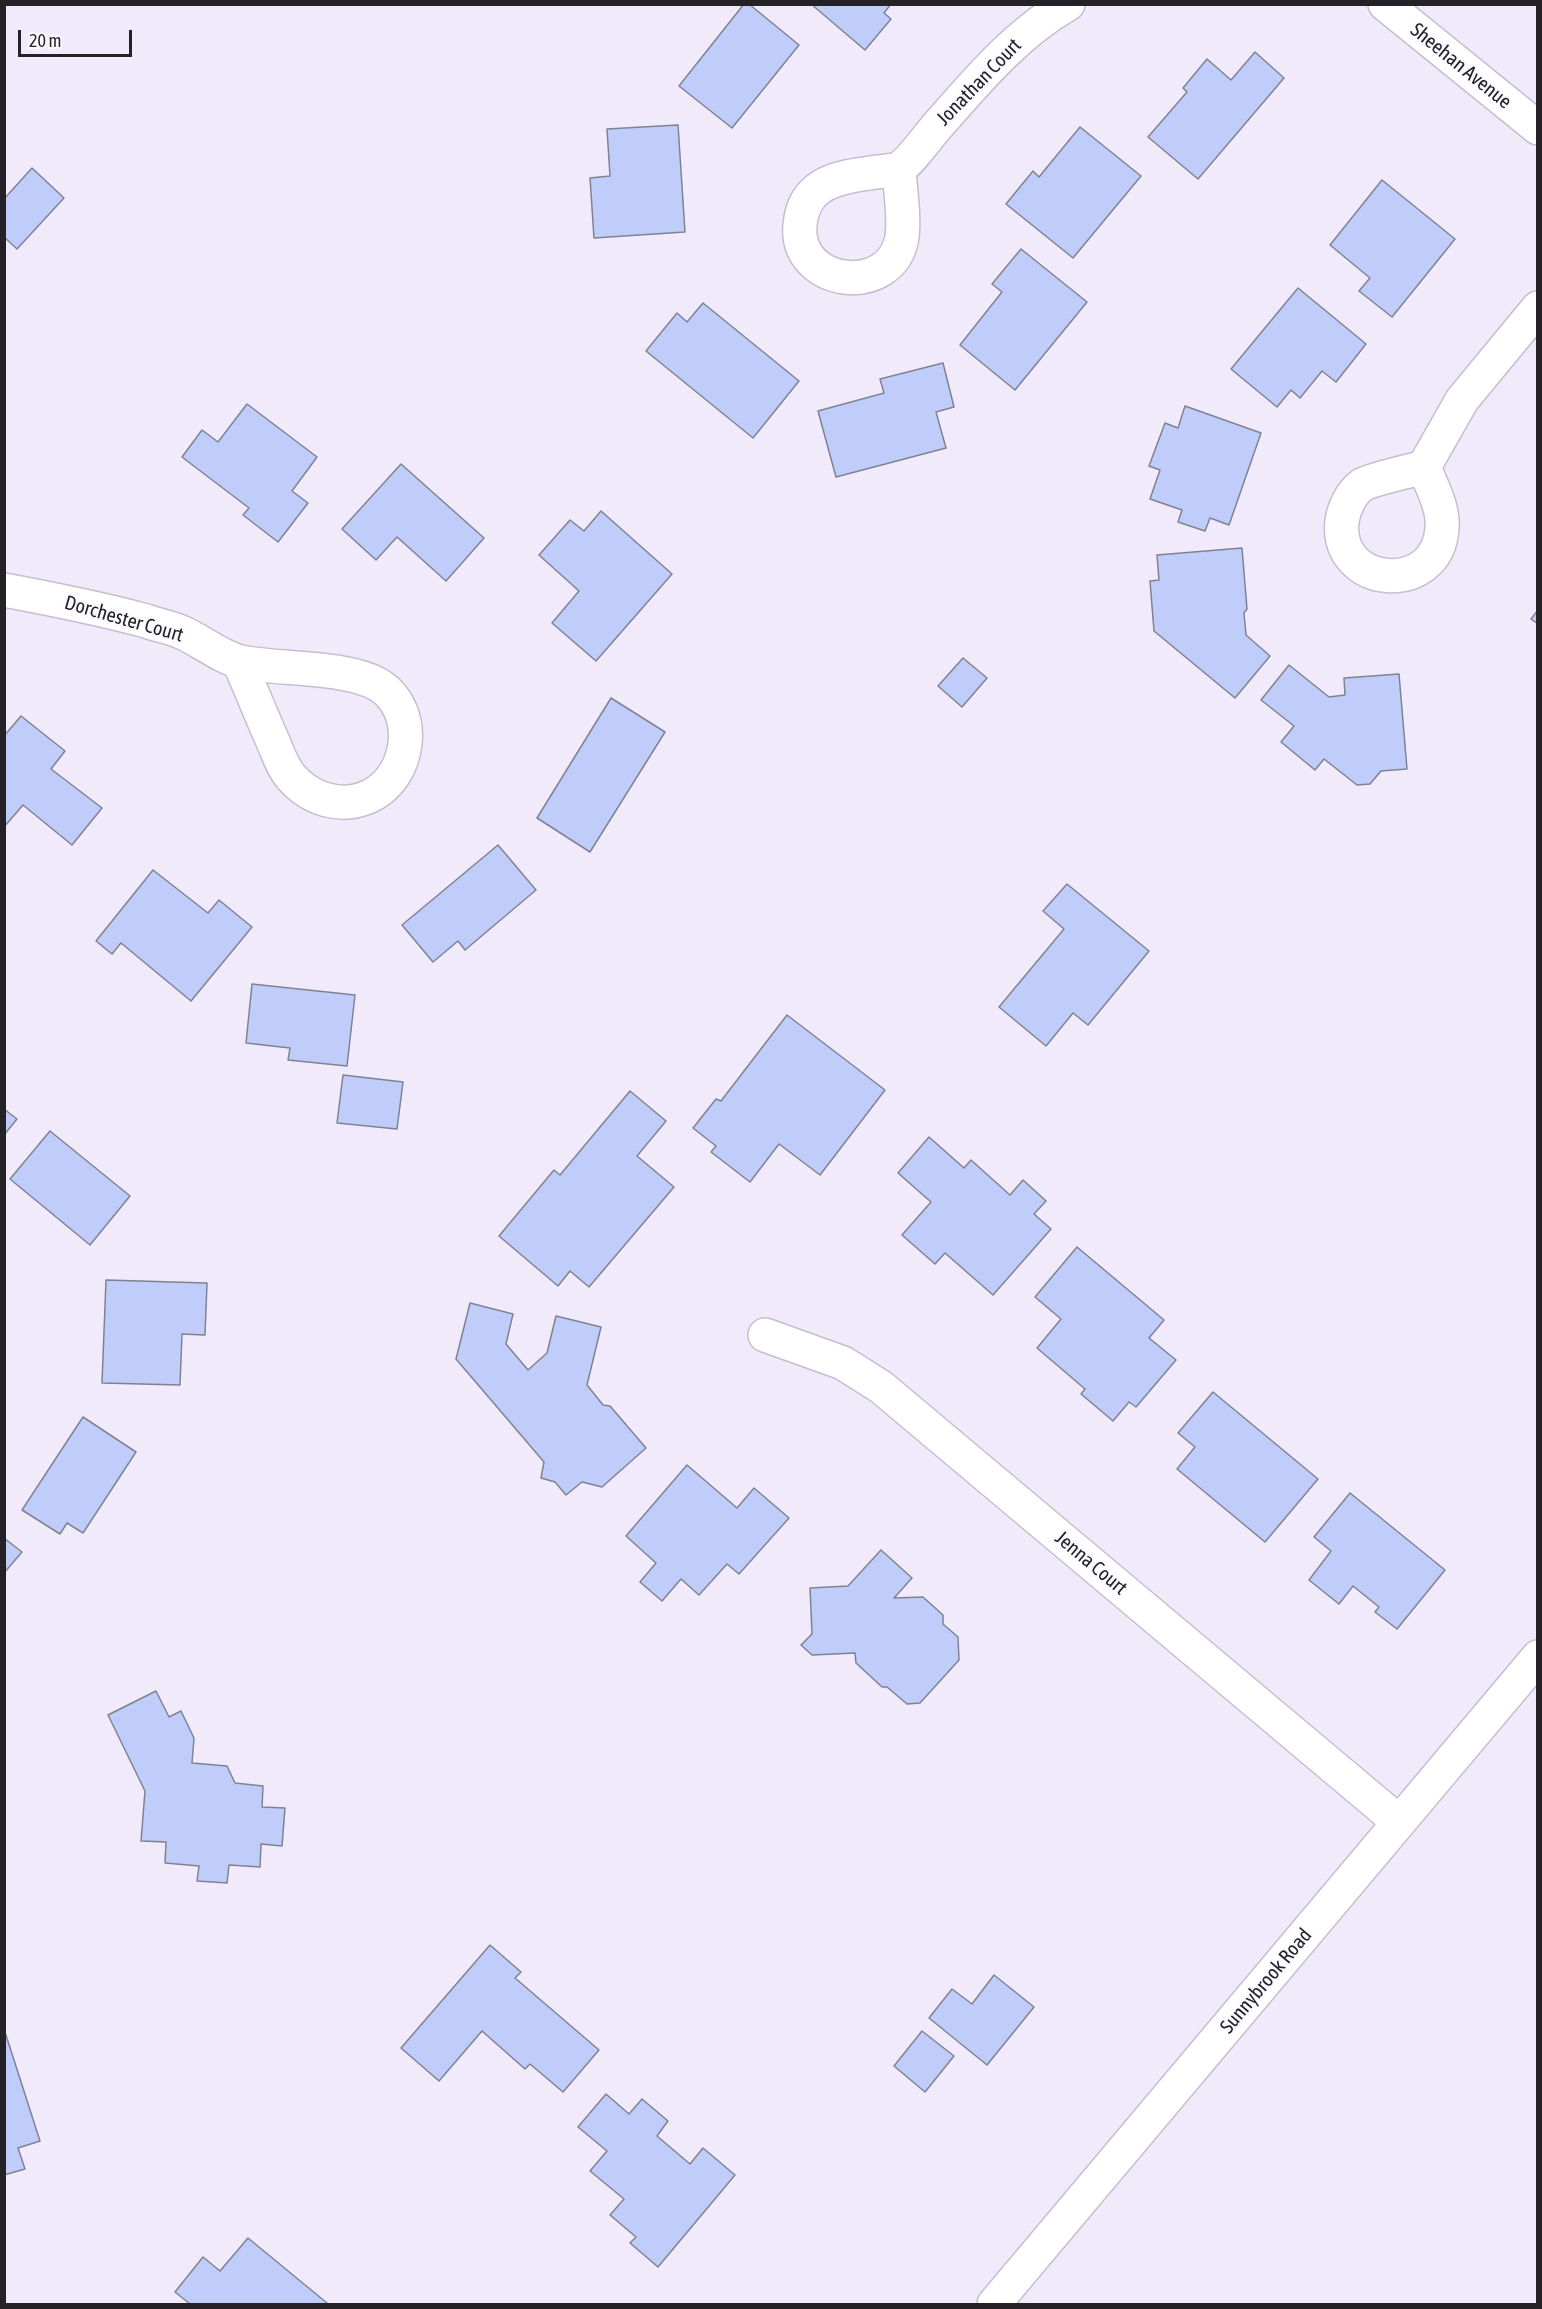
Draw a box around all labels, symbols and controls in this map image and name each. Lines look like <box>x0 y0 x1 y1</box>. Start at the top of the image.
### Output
scale bar <box>21 18 135 56</box>
street label: Sheehan Avenue <box>1406 18 1516 114</box>
text: 20 m <box>29 30 61 51</box>
street label: Jonathan Court <box>932 34 1026 130</box>
street label: Dorchester Court <box>62 591 186 647</box>
street label: Jenna Court <box>1050 1526 1132 1600</box>
street label: Sunnybrook Road <box>1215 1924 1317 2038</box>

